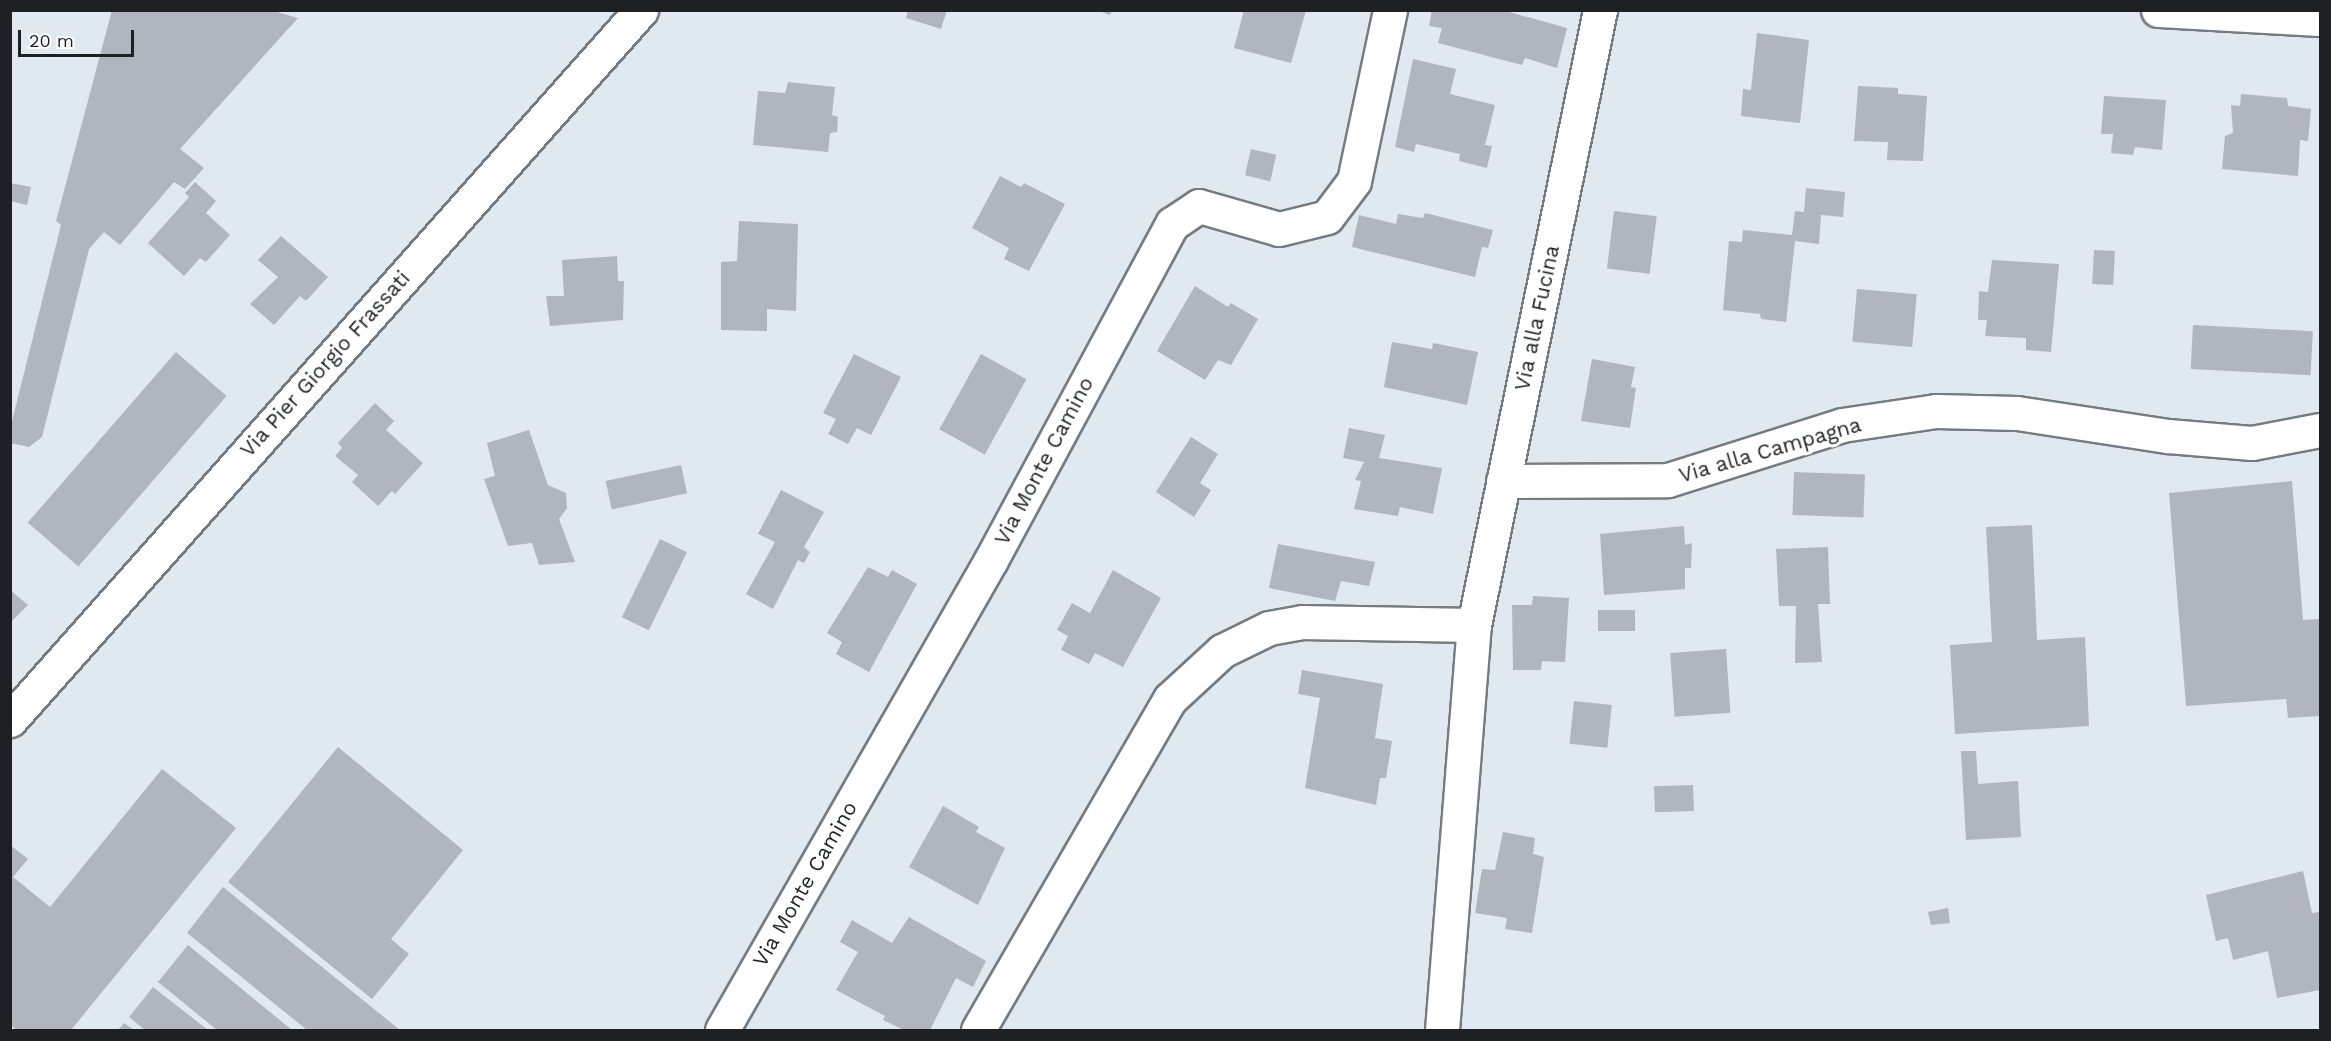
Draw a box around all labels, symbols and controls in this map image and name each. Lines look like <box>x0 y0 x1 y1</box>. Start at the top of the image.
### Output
scale bar <box>21 18 136 56</box>
text: 20 m <box>29 30 74 51</box>
street label: Via alla Fucina <box>1509 242 1565 394</box>
street label: Via Pier Giorgio Frassati <box>234 265 416 463</box>
street label: Via Monte Camino <box>989 373 1099 549</box>
street label: Via alla Campagna <box>1675 412 1865 488</box>
street label: Via Monte Camino <box>747 797 863 971</box>

